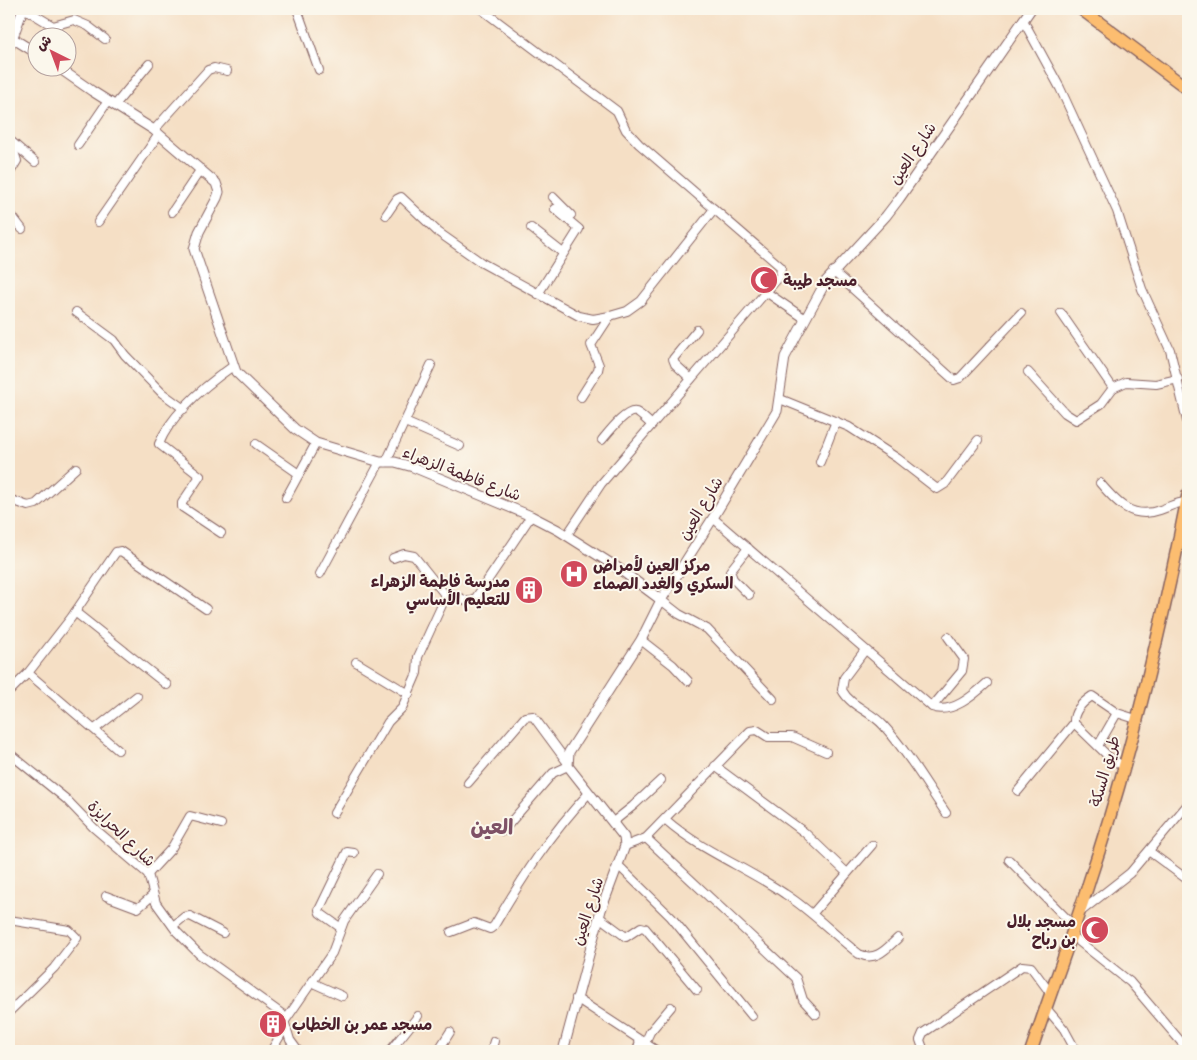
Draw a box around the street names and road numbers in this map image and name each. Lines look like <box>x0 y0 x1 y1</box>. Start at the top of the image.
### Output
street label: شارع العين <box>883 118 942 189</box>
street label: شارع فاطمة الزهراء <box>399 440 524 507</box>
street label: شارع العين <box>672 472 728 544</box>
street label: طريق السكة <box>1083 733 1125 809</box>
street label: شارع الحرايزة <box>82 795 161 872</box>
street label: شارع العين <box>566 874 609 948</box>

